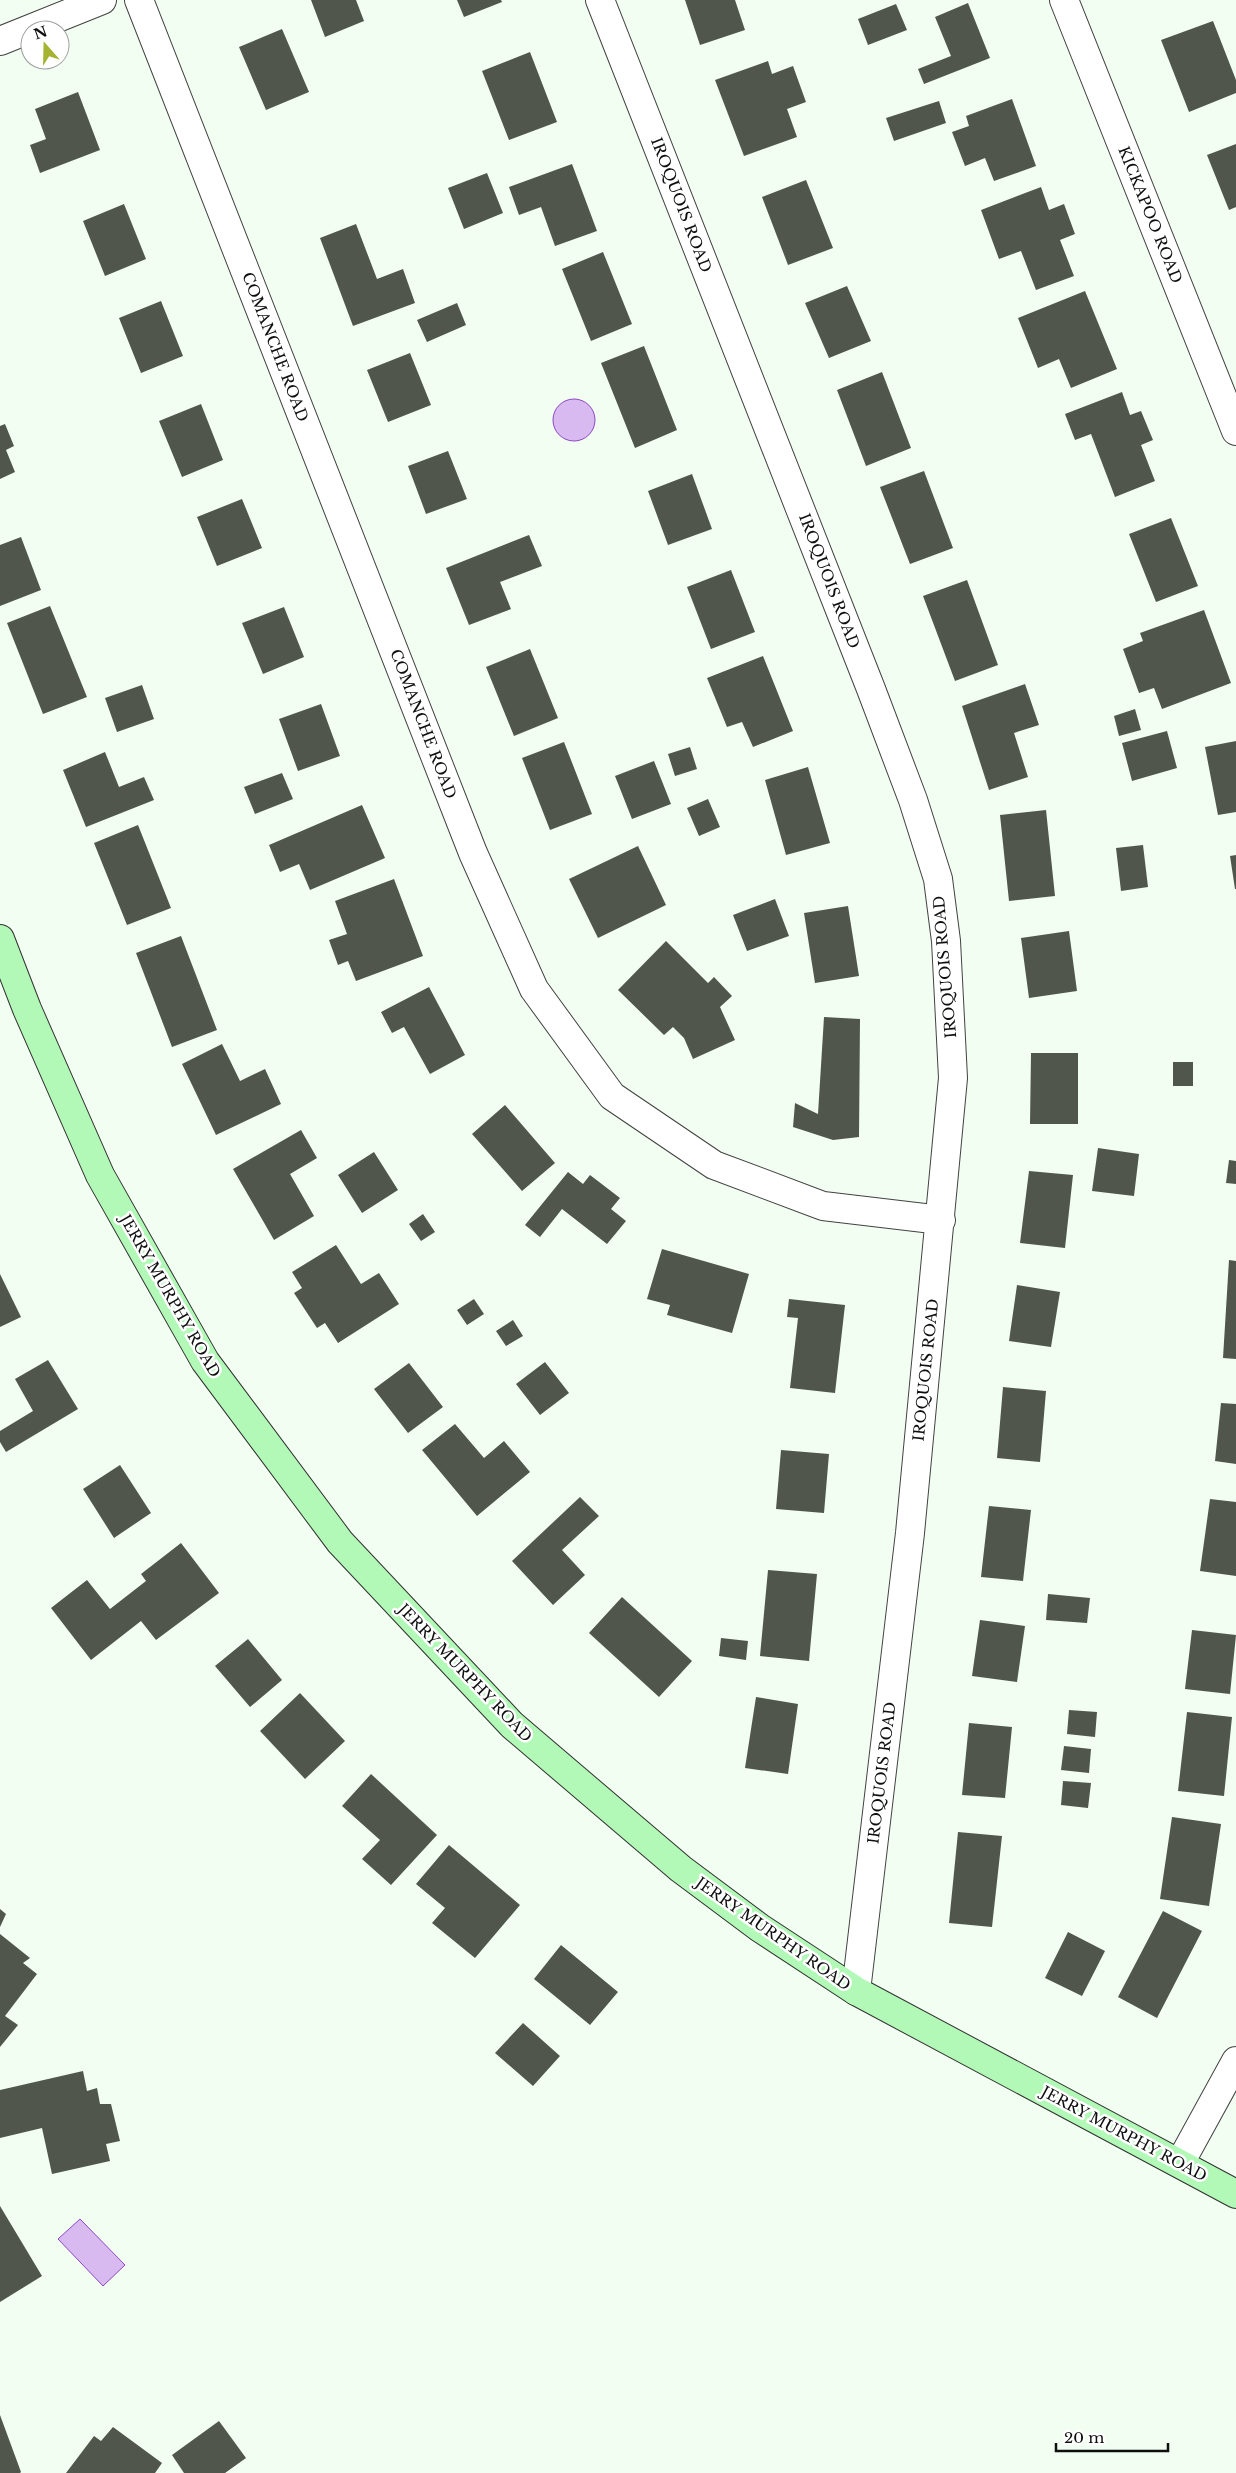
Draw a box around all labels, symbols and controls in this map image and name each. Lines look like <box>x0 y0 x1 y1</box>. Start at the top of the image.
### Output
north arrow <box>20 20 70 70</box>
text: N <box>31 22 50 43</box>
street label: IROQUOIS ROAD <box>647 135 716 275</box>
street label: KICKAPOO ROAD <box>1114 143 1187 286</box>
street label: COMANCHE ROAD <box>238 269 313 424</box>
street label: IROQUOIS ROAD <box>795 511 864 651</box>
street label: COMANCHE ROAD <box>386 646 461 801</box>
street label: IROQUOIS ROAD <box>929 895 960 1039</box>
street label: JERRY MURPHY ROAD <box>115 1209 225 1380</box>
street label: IROQUOIS ROAD <box>909 1298 942 1442</box>
street label: JERRY MURPHY ROAD <box>393 1598 536 1746</box>
street label: IROQUOIS ROAD <box>863 1701 900 1845</box>
street label: JERRY MURPHY ROAD <box>691 1872 854 1994</box>
street label: JERRY MURPHY ROAD <box>1036 2081 1210 2185</box>
scale bar <box>1056 2420 1168 2452</box>
text: 20 m <box>1064 2428 1104 2447</box>

